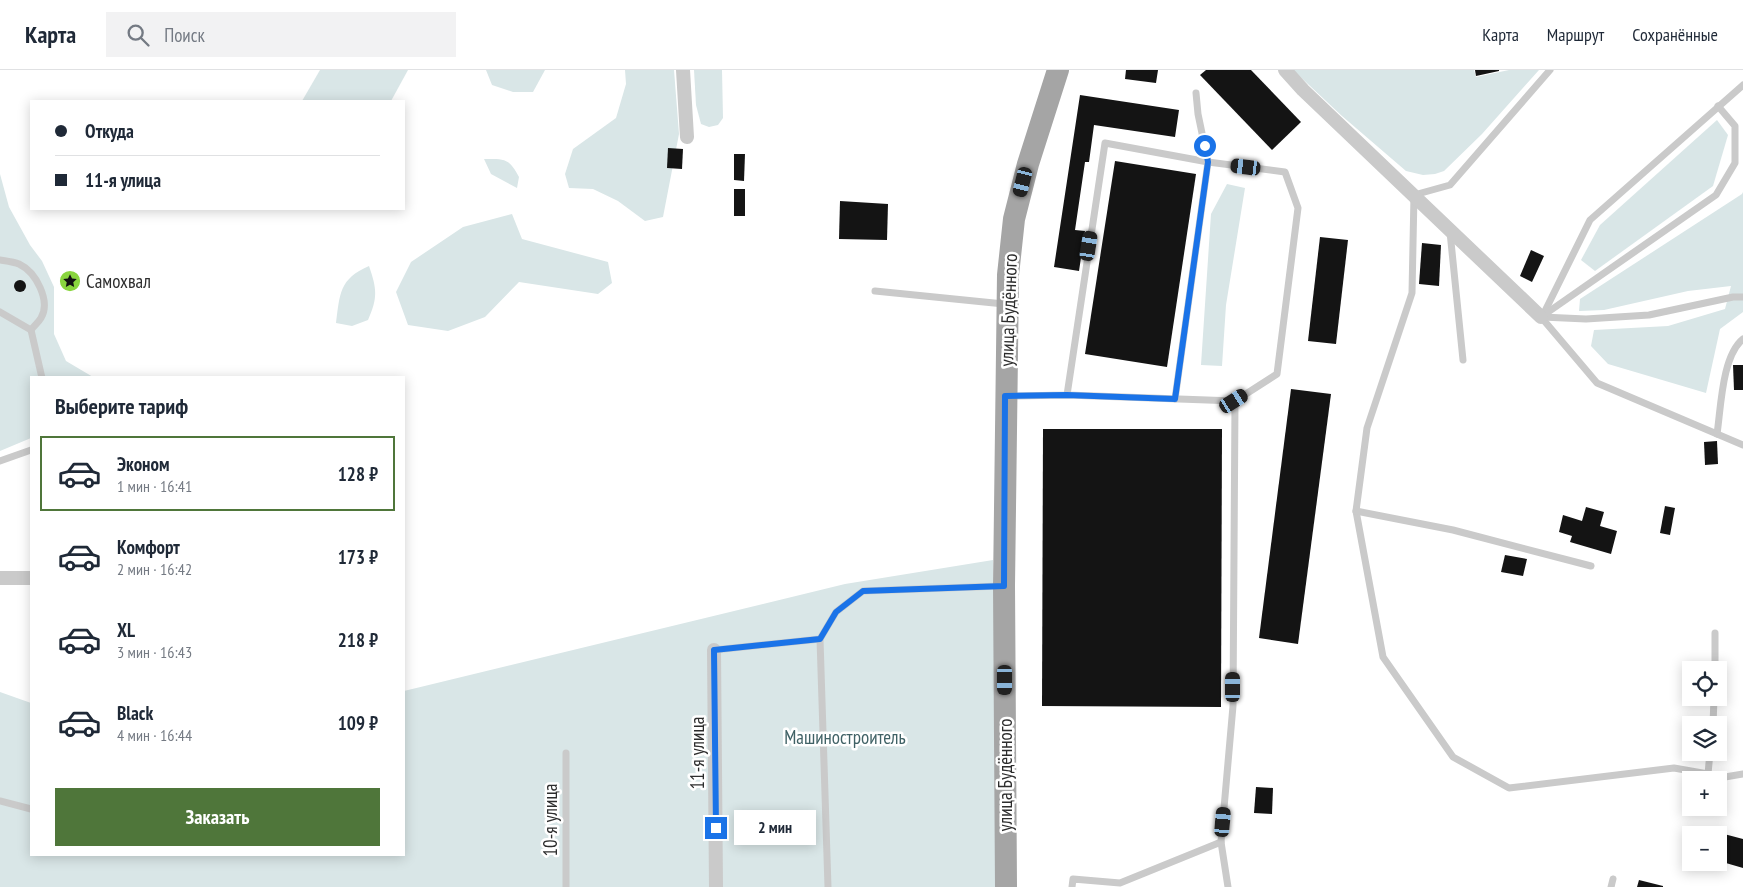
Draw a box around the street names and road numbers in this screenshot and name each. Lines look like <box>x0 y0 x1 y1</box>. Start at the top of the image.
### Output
street label: улица Будённого <box>994 253 1022 367</box>
street label: 11-я улица <box>685 717 709 789</box>
street label: улица Будённого <box>993 719 1017 831</box>
street label: 10-я улица <box>538 784 562 856</box>

